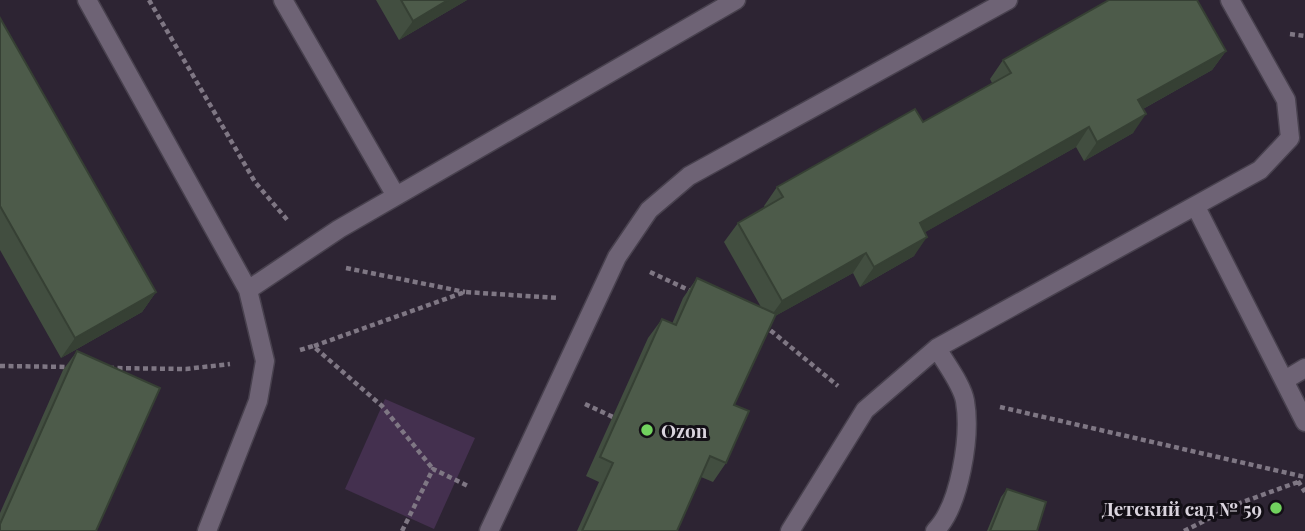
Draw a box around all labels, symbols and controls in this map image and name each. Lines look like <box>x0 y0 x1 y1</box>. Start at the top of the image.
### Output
place label: Ozon <box>661 417 708 443</box>
marker: Ozon <box>639 422 655 438</box>
place label: Детский сад № 59 <box>1102 495 1262 521</box>
marker: Детский сад № 59 <box>1268 500 1284 516</box>

